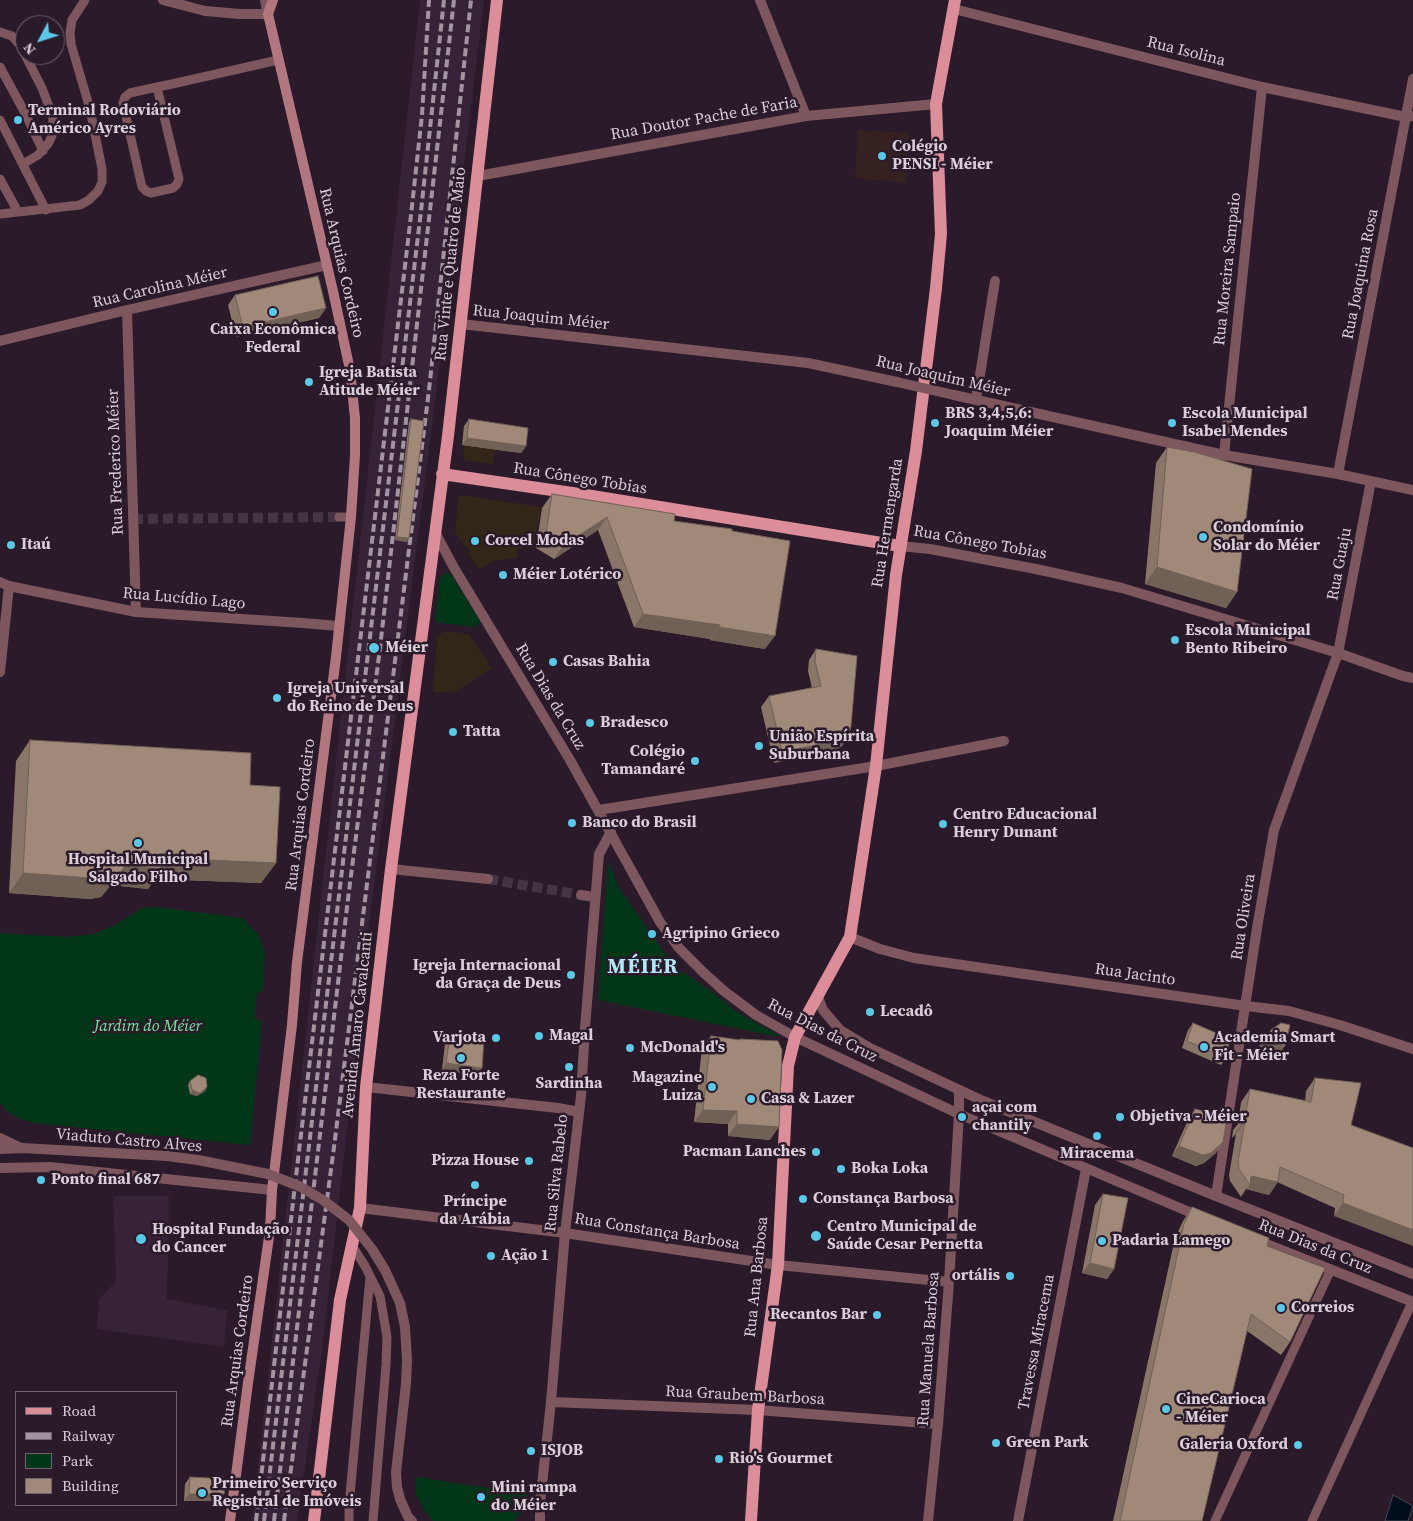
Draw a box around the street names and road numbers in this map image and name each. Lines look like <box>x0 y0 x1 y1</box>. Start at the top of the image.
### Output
street label: Rua Isolina <box>1145 33 1227 71</box>
street label: Rua Doutor Pache de Faria <box>609 93 799 145</box>
street label: Rua Vinte e Quatro de Maio <box>431 166 471 362</box>
street label: Rua Arquias Cordeiro <box>314 186 368 340</box>
street label: Rua Moreira Sampaio <box>1210 192 1246 346</box>
street label: Rua Joaquina Rosa <box>1339 207 1383 341</box>
street label: Rua Carolina Méier <box>91 263 229 313</box>
street label: Rua Joaquim Méier <box>472 301 610 335</box>
street label: Rua Joaquim Méier <box>874 352 1012 402</box>
street label: Rua Frederico Méier <box>104 389 128 535</box>
street label: Rua Hermengarda <box>868 457 908 589</box>
street label: Rua Cônego Tobias <box>512 459 648 499</box>
street label: Rua Cônego Tobias <box>912 522 1048 564</box>
street label: Rua Guaju <box>1324 526 1356 602</box>
street label: Rua Lucídio Lago <box>122 584 246 614</box>
street label: Rua Dias da Cruz <box>511 640 589 754</box>
street label: Rua Arquias Cordeiro <box>282 738 320 892</box>
street label: Rua Oliveira <box>1228 872 1260 962</box>
street label: Avenida Amaro Cavalcanti <box>339 931 377 1119</box>
street label: Rua Jacinto <box>1093 960 1177 990</box>
street label: Rua Dias da Cruz <box>764 995 880 1067</box>
street label: Rua Silva Rabelo <box>541 1113 573 1233</box>
street label: Viaduto Castro Alves <box>55 1125 203 1157</box>
street label: Rua Constança Barbosa <box>573 1209 741 1255</box>
street label: Rua Dias da Cruz <box>1255 1215 1375 1279</box>
street label: Rua Ana Barbosa <box>741 1216 773 1338</box>
street label: Rua Manuela Barbosa <box>914 1271 944 1427</box>
street label: Travessa Miracema <box>1014 1273 1060 1411</box>
street label: Rua Arquias Cordeiro <box>218 1274 258 1428</box>
street label: Rua Graubem Barbosa <box>665 1382 825 1410</box>

